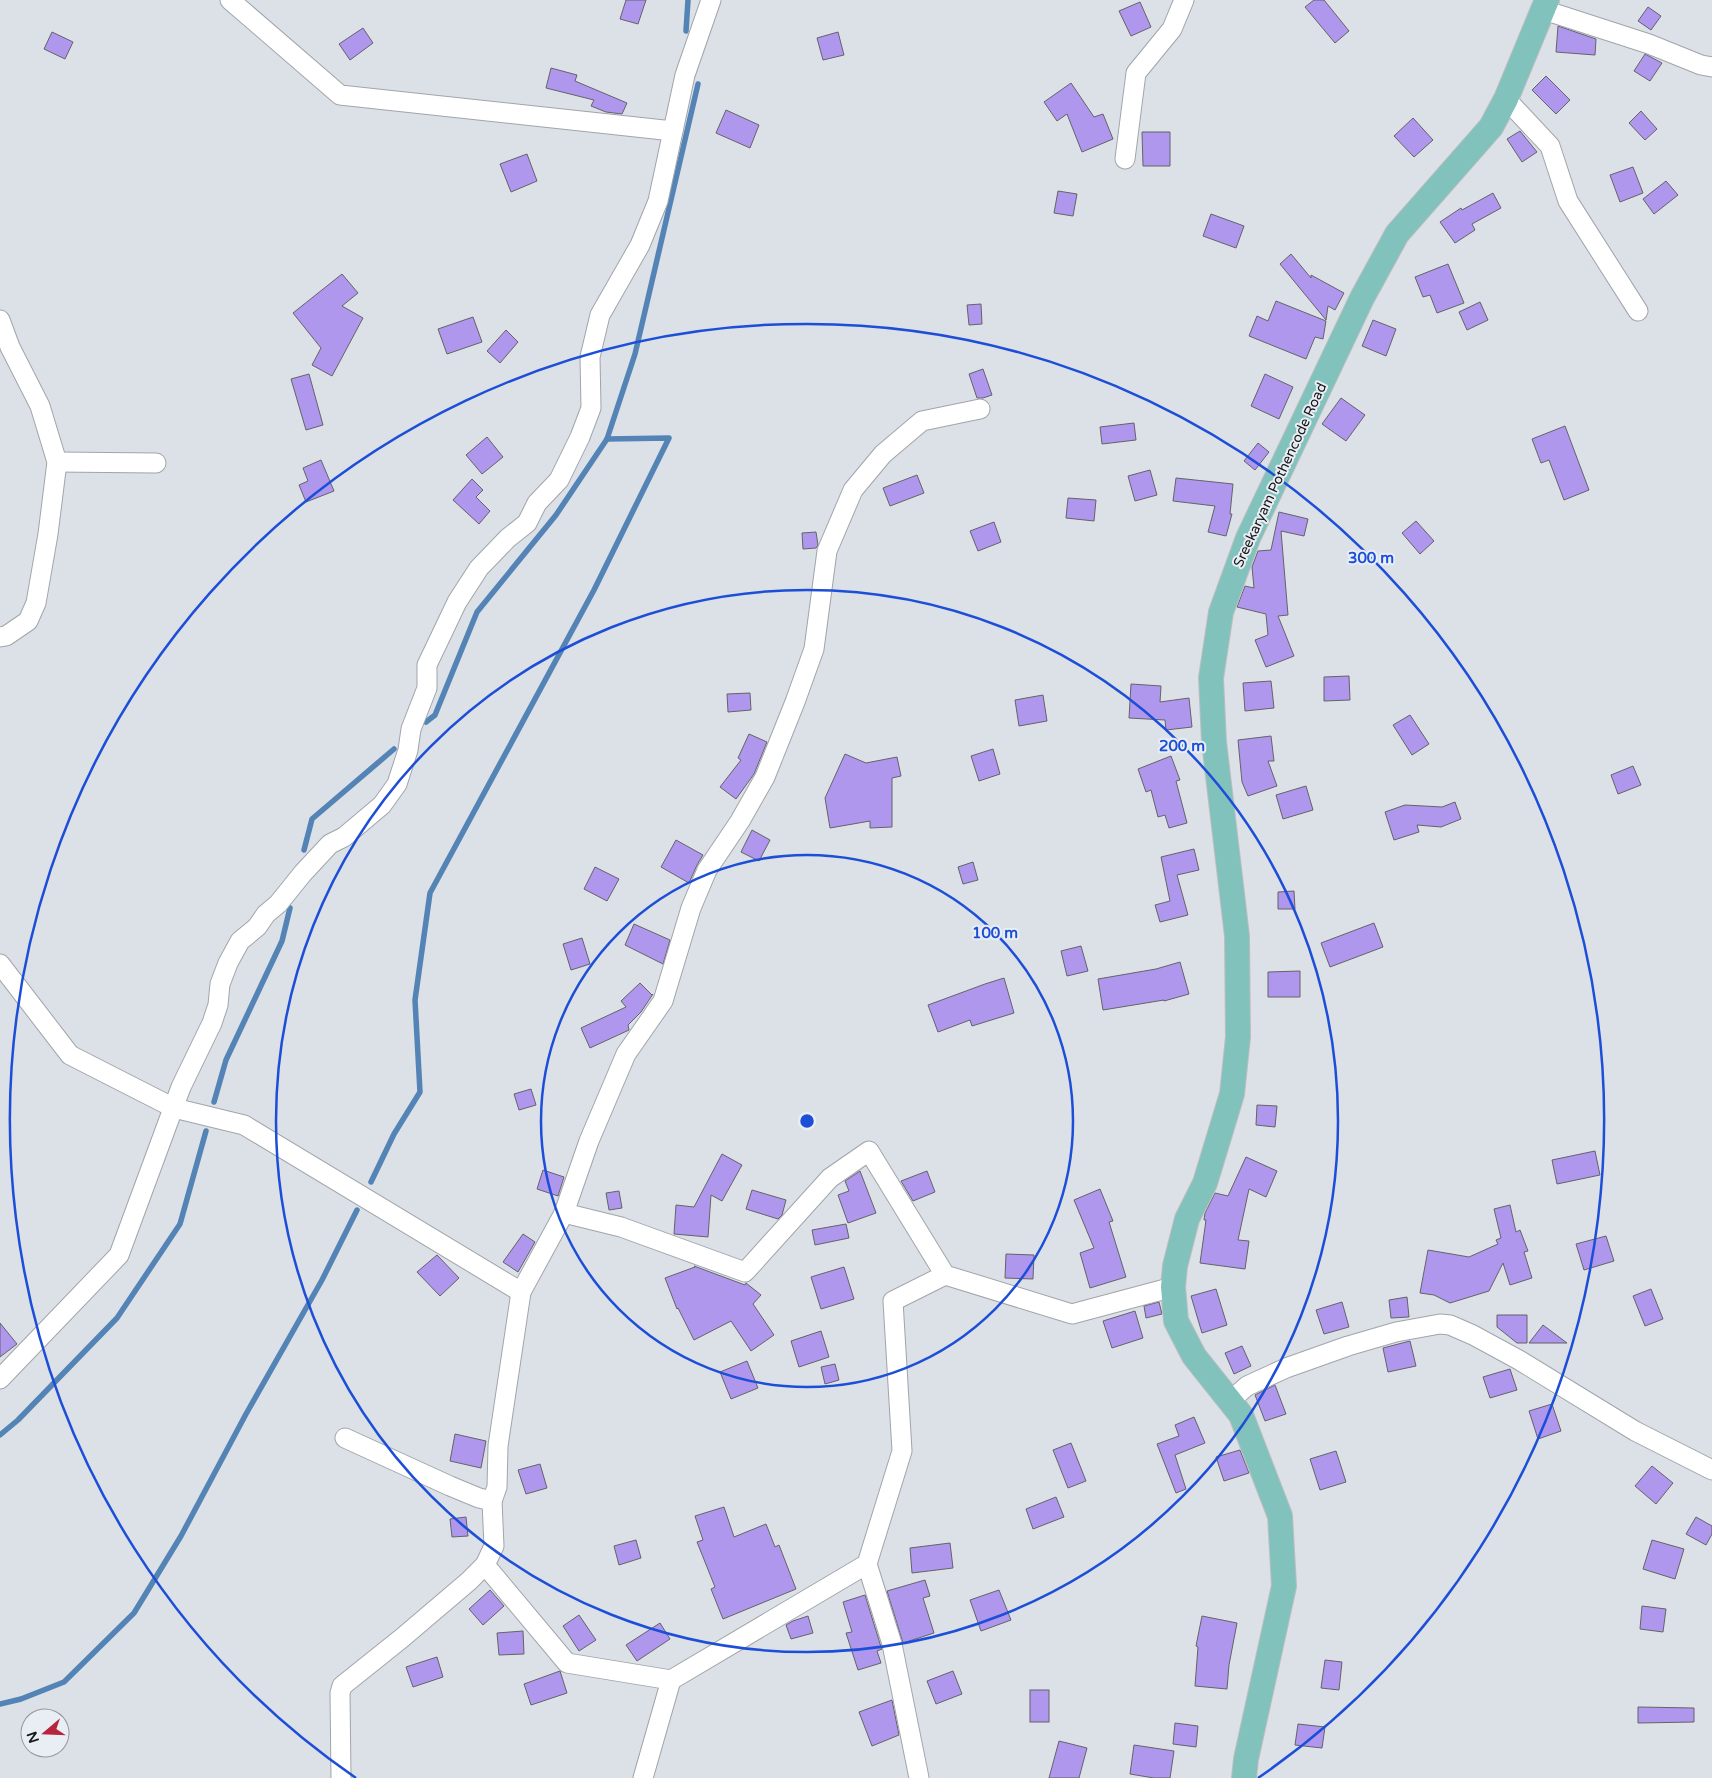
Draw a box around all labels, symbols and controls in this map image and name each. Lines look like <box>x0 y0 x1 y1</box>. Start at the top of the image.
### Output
street label: Sreekaryam Pothencode Road <box>1230 380 1330 570</box>
text: 300 m <box>1348 549 1394 567</box>
text: 200 m <box>1159 737 1205 755</box>
text: 100 m <box>972 924 1018 942</box>
centre of rings <box>798 1112 816 1130</box>
north arrow <box>20 1708 70 1758</box>
text: N <box>23 1729 43 1745</box>

